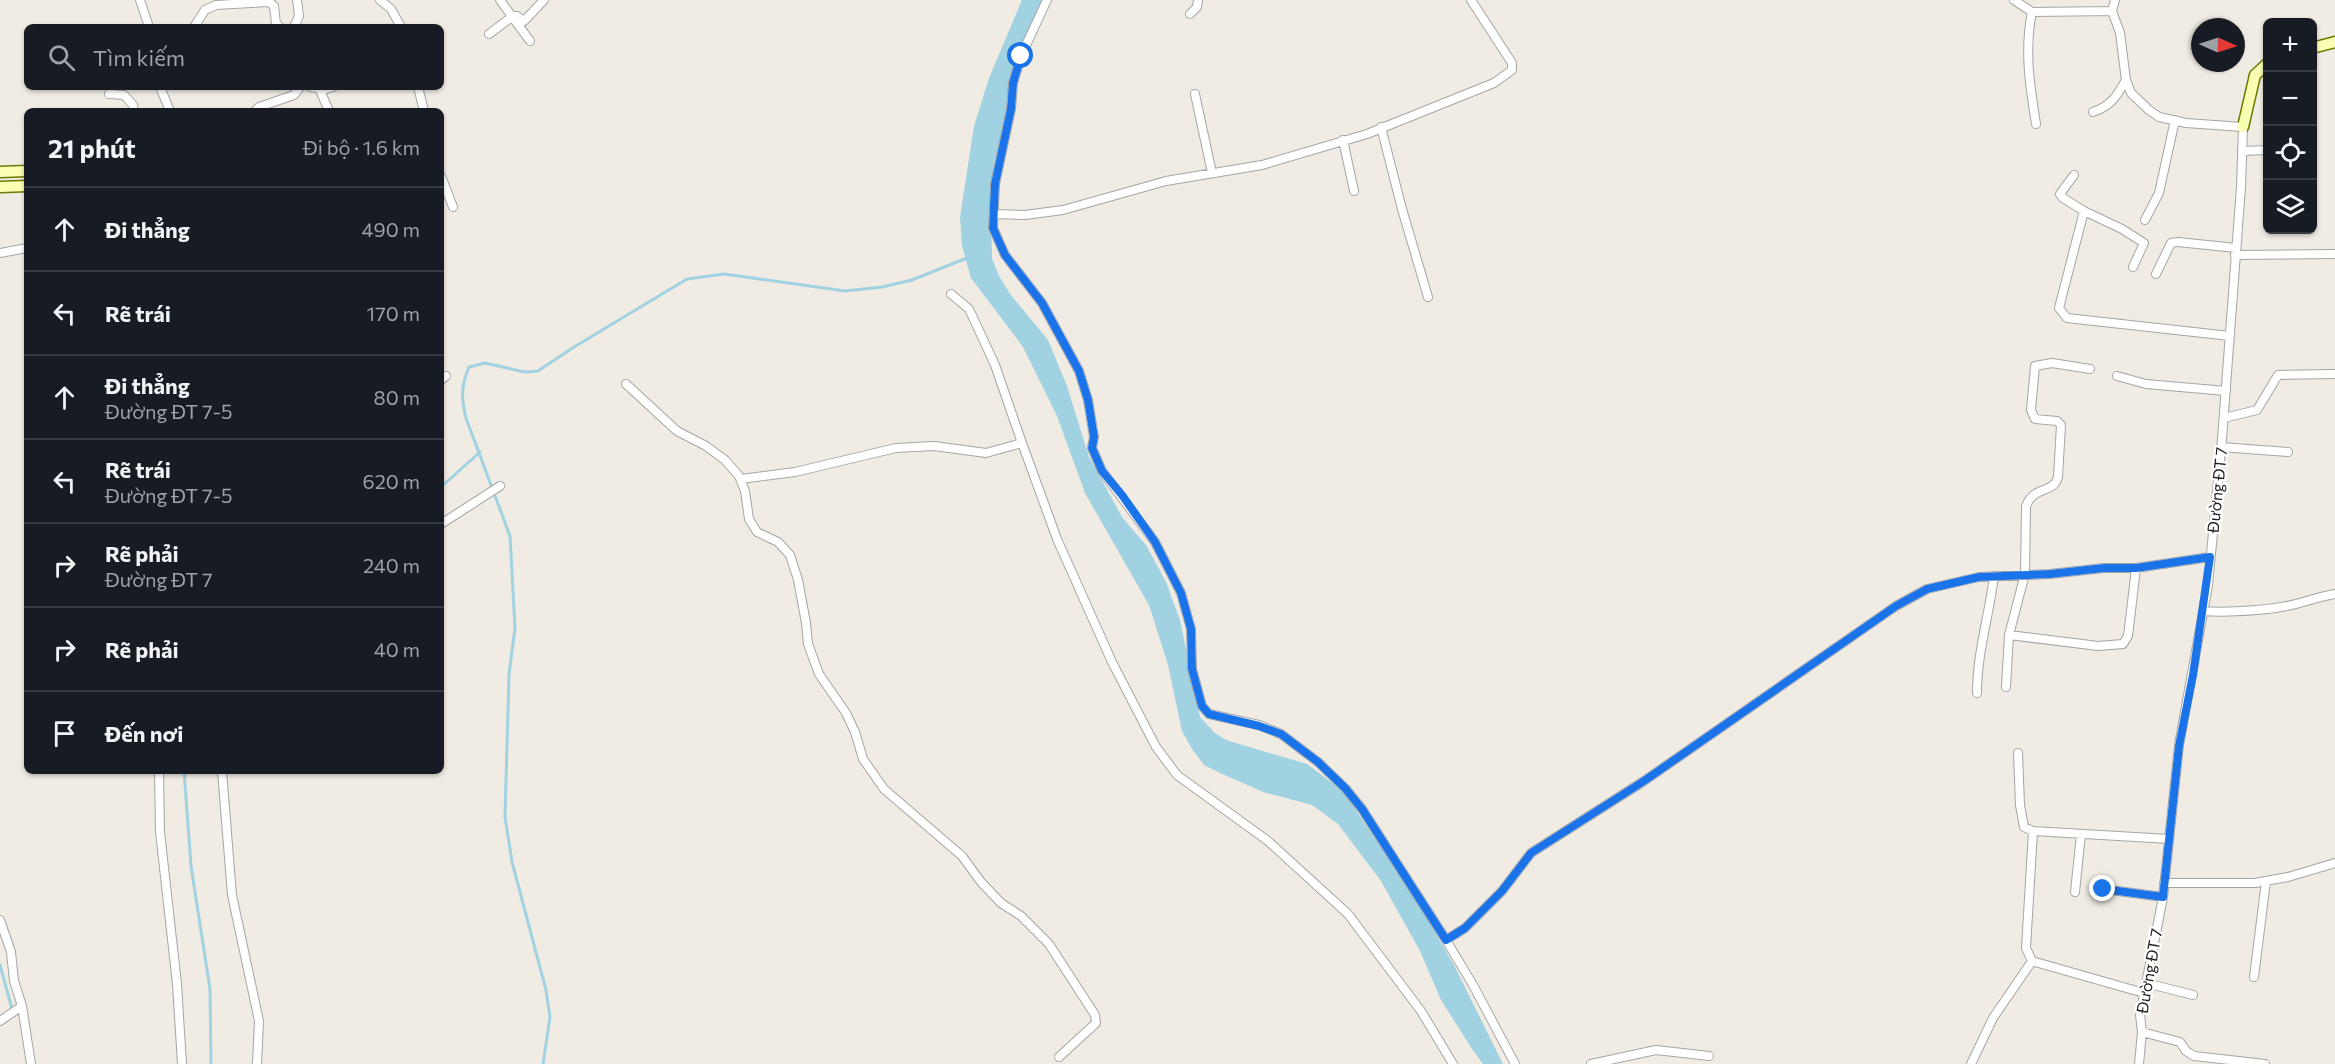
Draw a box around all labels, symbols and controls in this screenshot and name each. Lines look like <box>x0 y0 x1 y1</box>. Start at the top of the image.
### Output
north arrow <box>2191 18 2245 72</box>
map controls <box>2263 18 2317 234</box>
button: + <box>2263 18 2317 72</box>
search box <box>24 24 444 90</box>
icon: search <box>45 41 78 74</box>
route start <box>1007 42 1033 68</box>
text: Tìm kiếm <box>93 44 185 71</box>
button: − <box>2263 72 2317 126</box>
button: locate <box>2263 126 2317 180</box>
text: 21 phút <box>48 132 136 163</box>
text: Đi bộ · 1.6 km <box>303 135 420 159</box>
button: layers <box>2263 180 2317 234</box>
icon: ahead <box>48 213 81 246</box>
text: Đi thẳng <box>105 216 190 243</box>
text: 490 m <box>362 217 420 241</box>
icon: left <box>48 297 81 330</box>
text: Rẽ trái <box>105 300 171 327</box>
text: 170 m <box>367 301 420 325</box>
text: Đi thẳng <box>105 372 190 399</box>
icon: ahead <box>48 381 81 414</box>
text: 80 m <box>374 385 420 409</box>
text: Đường ĐT 7-5 <box>105 399 232 423</box>
street label: Đường ĐT 7 <box>2202 446 2230 535</box>
text: Rẽ trái <box>105 456 171 483</box>
icon: left <box>48 465 81 498</box>
text: 620 m <box>363 469 420 493</box>
text: Đường ĐT 7-5 <box>105 483 232 507</box>
text: Rẽ phải <box>105 540 179 567</box>
icon: right <box>48 549 81 582</box>
text: 240 m <box>363 553 420 577</box>
text: Đường ĐT 7 <box>105 567 212 591</box>
icon: right <box>48 633 81 666</box>
text: Rẽ phải <box>105 636 179 663</box>
text: 40 m <box>374 637 420 661</box>
icon: arrive <box>48 717 81 750</box>
text: Đến nơi <box>105 720 183 747</box>
route end <box>2089 875 2115 901</box>
street label: Đường ĐT 7 <box>2132 927 2165 1016</box>

